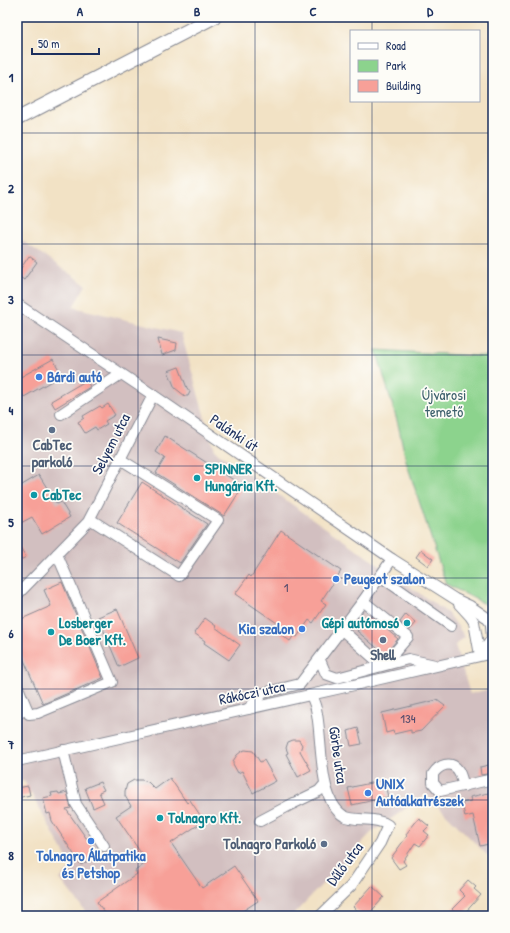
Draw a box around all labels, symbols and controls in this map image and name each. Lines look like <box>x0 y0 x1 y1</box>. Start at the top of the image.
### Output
text: A <box>77 2 84 20</box>
text: B <box>194 2 201 20</box>
text: C <box>309 2 317 20</box>
text: D <box>427 2 434 20</box>
scale bar <box>32 30 99 56</box>
legend <box>350 30 480 102</box>
text: 50 m <box>38 35 59 52</box>
text: Road <box>386 37 406 54</box>
text: Park <box>386 57 406 74</box>
text: 1 <box>9 68 14 86</box>
text: Building <box>386 77 421 94</box>
text: 2 <box>8 179 15 197</box>
text: 3 <box>8 290 14 308</box>
place label: Bárdi autó <box>47 366 102 387</box>
marker: Bárdi autó <box>34 372 44 382</box>
park label: Újvárosi temető <box>422 384 466 422</box>
text: 4 <box>9 401 14 419</box>
street label: Palánki út <box>206 409 263 457</box>
street label: Selyem utca <box>86 410 135 478</box>
marker: CabTec parkoló <box>47 425 57 435</box>
place label: CabTec parkoló <box>32 434 73 473</box>
place label: SPINNER Hungária Kft. <box>205 458 277 497</box>
marker: SPINNER Hungária Kft. <box>192 473 202 483</box>
place label: CabTec <box>42 484 82 505</box>
marker: CabTec <box>29 490 39 500</box>
text: 5 <box>8 513 14 531</box>
place label: Peugeot szalon <box>344 568 426 590</box>
marker: Peugeot szalon <box>331 574 341 584</box>
house number: 1 <box>284 578 289 596</box>
place label: Losberger De Boer Kft. <box>59 612 126 650</box>
place label: Gépi autómosó <box>321 612 399 634</box>
place label: Kia szalon <box>239 618 294 639</box>
marker: Gépi autómosó <box>402 618 412 628</box>
text: 6 <box>8 624 14 642</box>
marker: Kia szalon <box>297 624 307 634</box>
marker: Losberger De Boer Kft. <box>46 627 56 637</box>
marker: Shell <box>378 635 388 645</box>
place label: Shell <box>370 644 396 665</box>
street label: Rákóczi utca <box>217 675 287 710</box>
house number: 134 <box>400 709 416 727</box>
street label: Görbe utca <box>324 725 353 785</box>
text: 7 <box>7 735 15 753</box>
place label: UNIX Autóalkatrészek <box>376 773 465 811</box>
marker: UNIX Autóalkatrészek <box>363 788 373 798</box>
place label: Tolnagro Kft. <box>167 807 241 829</box>
marker: Tolnagro Kft. <box>155 813 165 823</box>
place label: Tolnagro Parkoló <box>222 833 316 855</box>
marker: Tolnagro Állatpatika és Petshop <box>86 836 96 846</box>
street label: Dűlő utca <box>321 838 368 890</box>
marker: Tolnagro Parkoló <box>319 839 329 849</box>
place label: Tolnagro Állatpatika és Petshop <box>35 845 146 884</box>
text: 8 <box>8 846 14 864</box>

